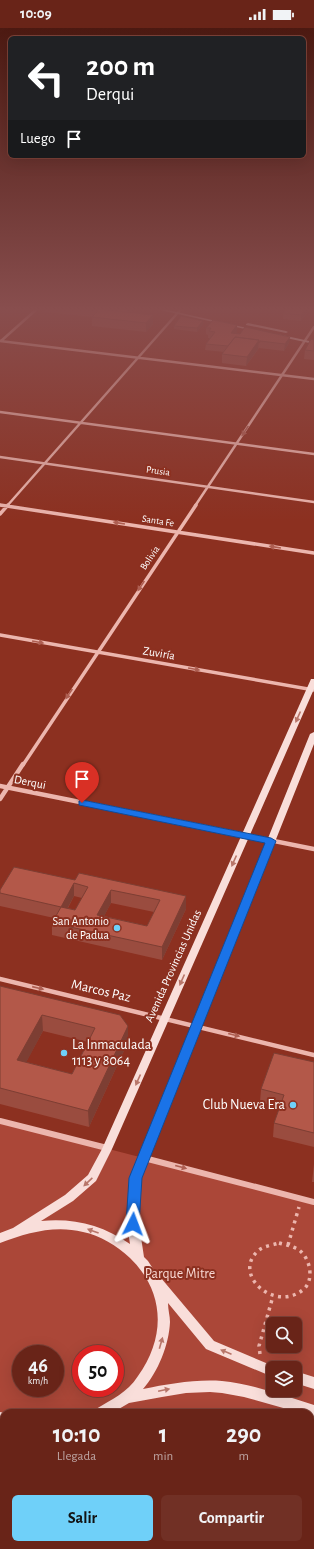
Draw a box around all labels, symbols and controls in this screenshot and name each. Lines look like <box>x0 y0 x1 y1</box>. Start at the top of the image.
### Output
text: 10:09 <box>20 6 52 21</box>
icon: left <box>20 52 72 104</box>
text: 200 m <box>86 53 155 81</box>
text: Derqui <box>86 86 134 104</box>
icon: arrive <box>63 128 85 150</box>
text: Luego <box>20 131 55 146</box>
one-way arrow <box>241 426 248 437</box>
street label: Prusia <box>145 464 171 478</box>
street label: Santa Fe <box>141 514 175 529</box>
one-way arrow <box>113 520 125 526</box>
street label: Bolivia <box>138 544 162 572</box>
one-way arrow <box>269 544 282 550</box>
one-way arrow <box>138 580 145 592</box>
one-way arrow <box>32 639 45 645</box>
street label: Zuviría <box>142 644 176 662</box>
one-way arrow <box>188 667 200 673</box>
one-way arrow <box>66 689 73 700</box>
one-way arrow <box>295 711 301 722</box>
pin <box>65 762 99 803</box>
icon: arrive <box>71 768 93 790</box>
street label: Derqui <box>13 773 47 791</box>
one-way arrow <box>231 856 237 867</box>
street label: Avenida Provincias Unidas <box>143 908 203 1024</box>
place label: San Antonio de Padua <box>53 915 109 941</box>
marker: San Antonio de Padua <box>112 923 122 933</box>
one-way arrow <box>178 975 184 987</box>
street label: Marcos Paz <box>70 977 132 1005</box>
one-way arrow <box>32 986 44 992</box>
one-way arrow <box>228 1032 240 1038</box>
place label: La Inmaculada 1113 y 8064 <box>72 1038 152 1068</box>
marker: La Inmaculada 1113 y 8064 <box>59 1048 69 1058</box>
one-way arrow <box>134 1074 141 1086</box>
place label: Club Nueva Era <box>203 1098 286 1112</box>
marker: Club Nueva Era <box>288 1100 298 1110</box>
one-way arrow <box>175 1165 187 1171</box>
one-way arrow <box>82 1177 93 1186</box>
position arrow <box>112 1203 154 1245</box>
one-way arrow <box>86 1227 98 1233</box>
park label: Parque Mitre <box>145 1267 215 1281</box>
map controls <box>266 1317 302 1397</box>
button: search <box>266 1317 302 1353</box>
one-way arrow <box>158 1336 164 1348</box>
speed limit sign: 50 <box>72 1345 124 1397</box>
one-way arrow <box>221 1349 232 1355</box>
text: 46 <box>28 1356 48 1376</box>
button: layers <box>266 1361 302 1397</box>
text: km/h <box>28 1376 48 1386</box>
one-way arrow <box>158 1387 170 1393</box>
text: 10:10 <box>53 1423 100 1447</box>
text: 1 <box>159 1423 168 1447</box>
text: 290 <box>226 1423 261 1447</box>
text: Llegada <box>57 1450 96 1463</box>
text: min <box>153 1450 173 1463</box>
text: m <box>238 1450 249 1463</box>
button: Salir <box>12 1495 153 1541</box>
button: Compartir <box>161 1495 302 1541</box>

